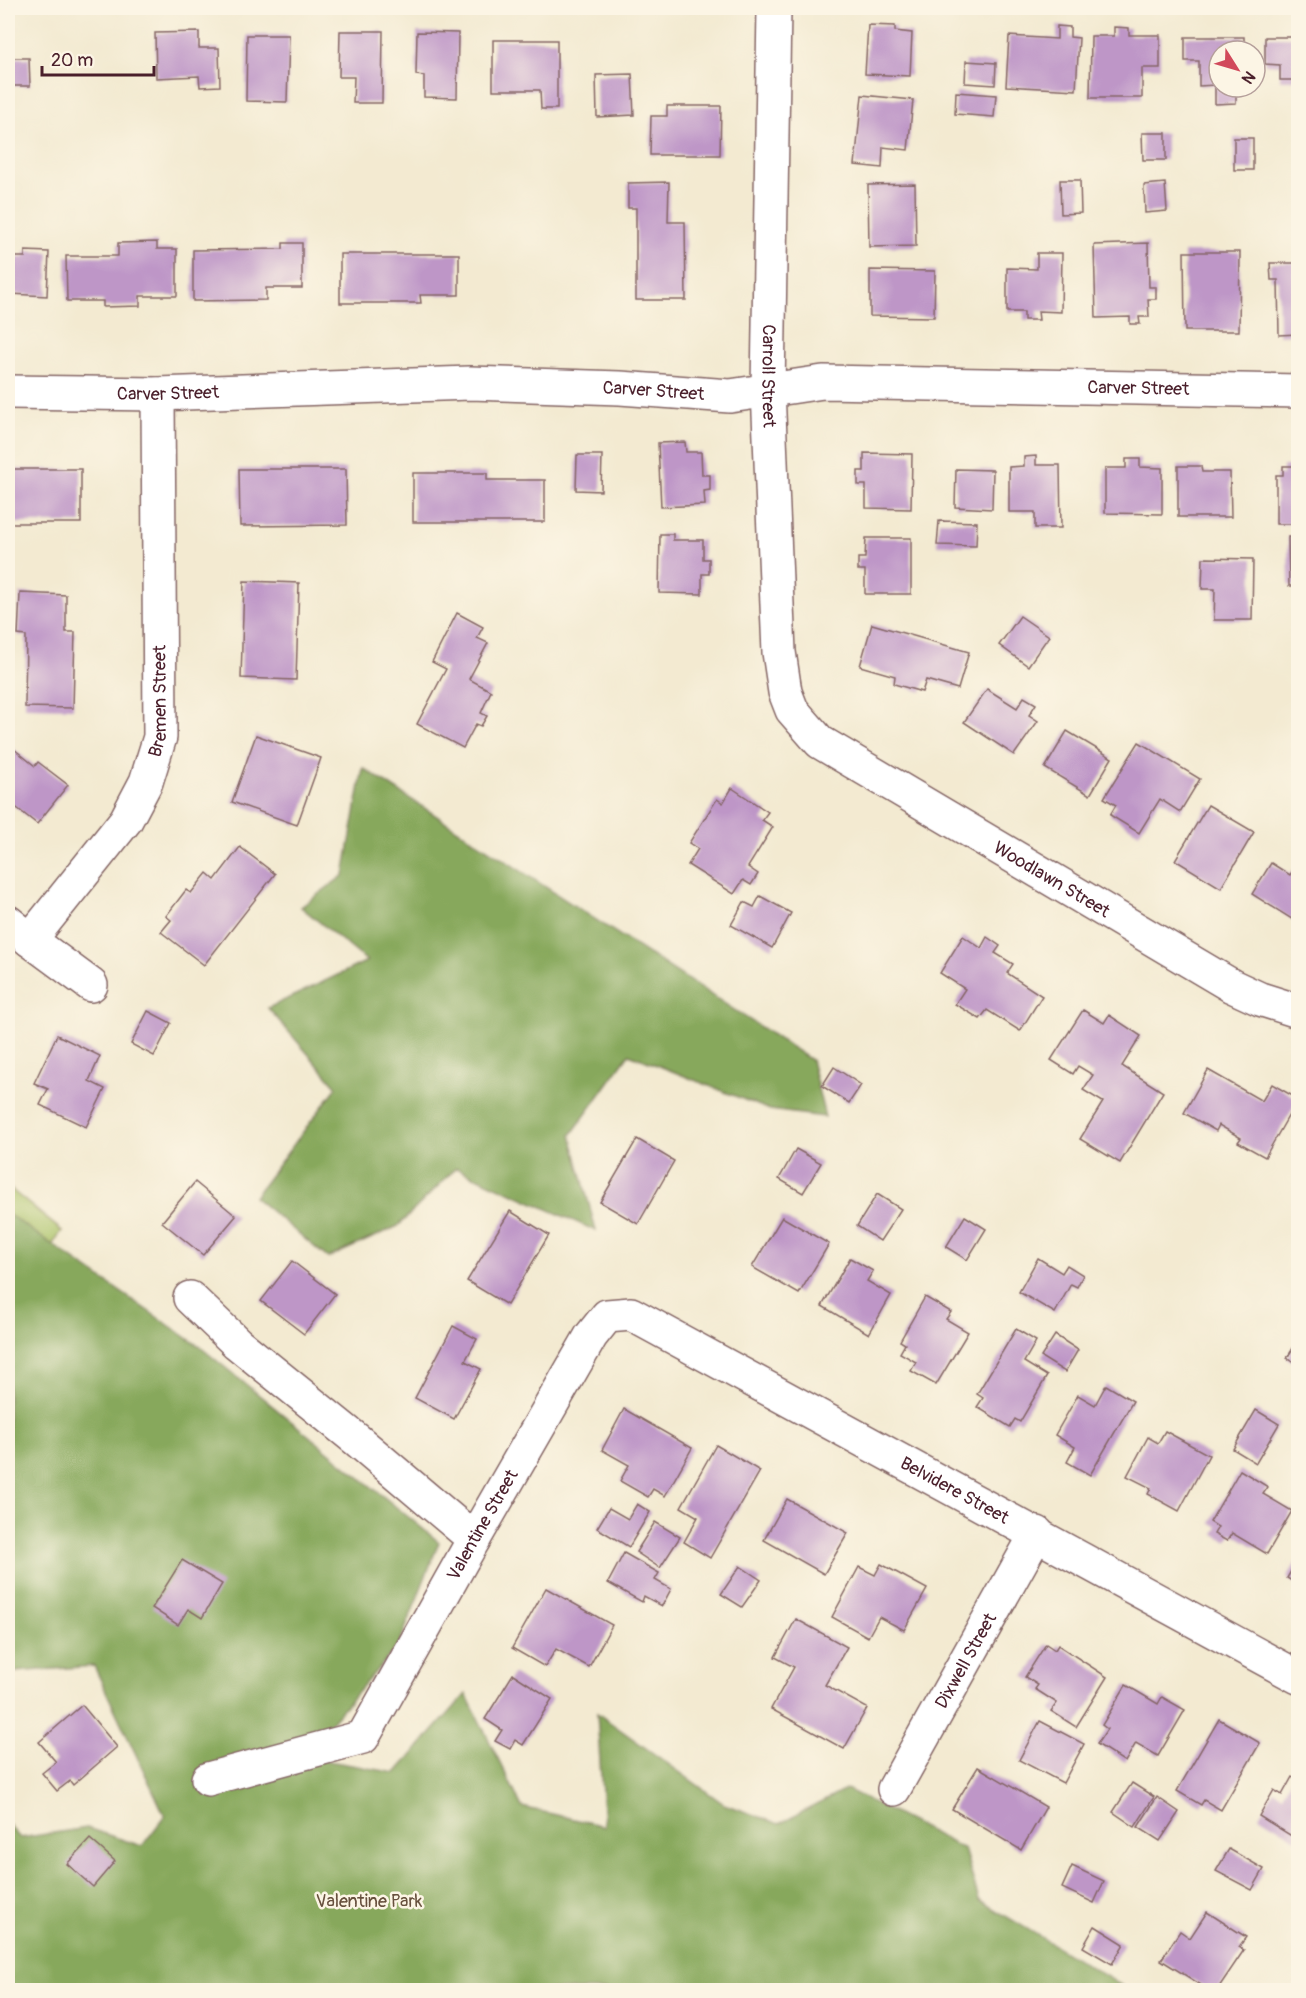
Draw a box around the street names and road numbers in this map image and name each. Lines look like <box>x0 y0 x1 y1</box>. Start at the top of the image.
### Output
street label: Carroll Street <box>756 324 781 429</box>
street label: Carver Street <box>602 376 706 406</box>
street label: Carver Street <box>1087 376 1190 401</box>
street label: Carver Street <box>117 381 220 406</box>
street label: Bremen Street <box>143 644 172 760</box>
street label: Woodlawn Street <box>989 836 1115 923</box>
street label: Belvidere Street <box>896 1452 1013 1530</box>
street label: Valentine Street <box>442 1465 524 1585</box>
street label: Dixwell Street <box>930 1608 1002 1713</box>

